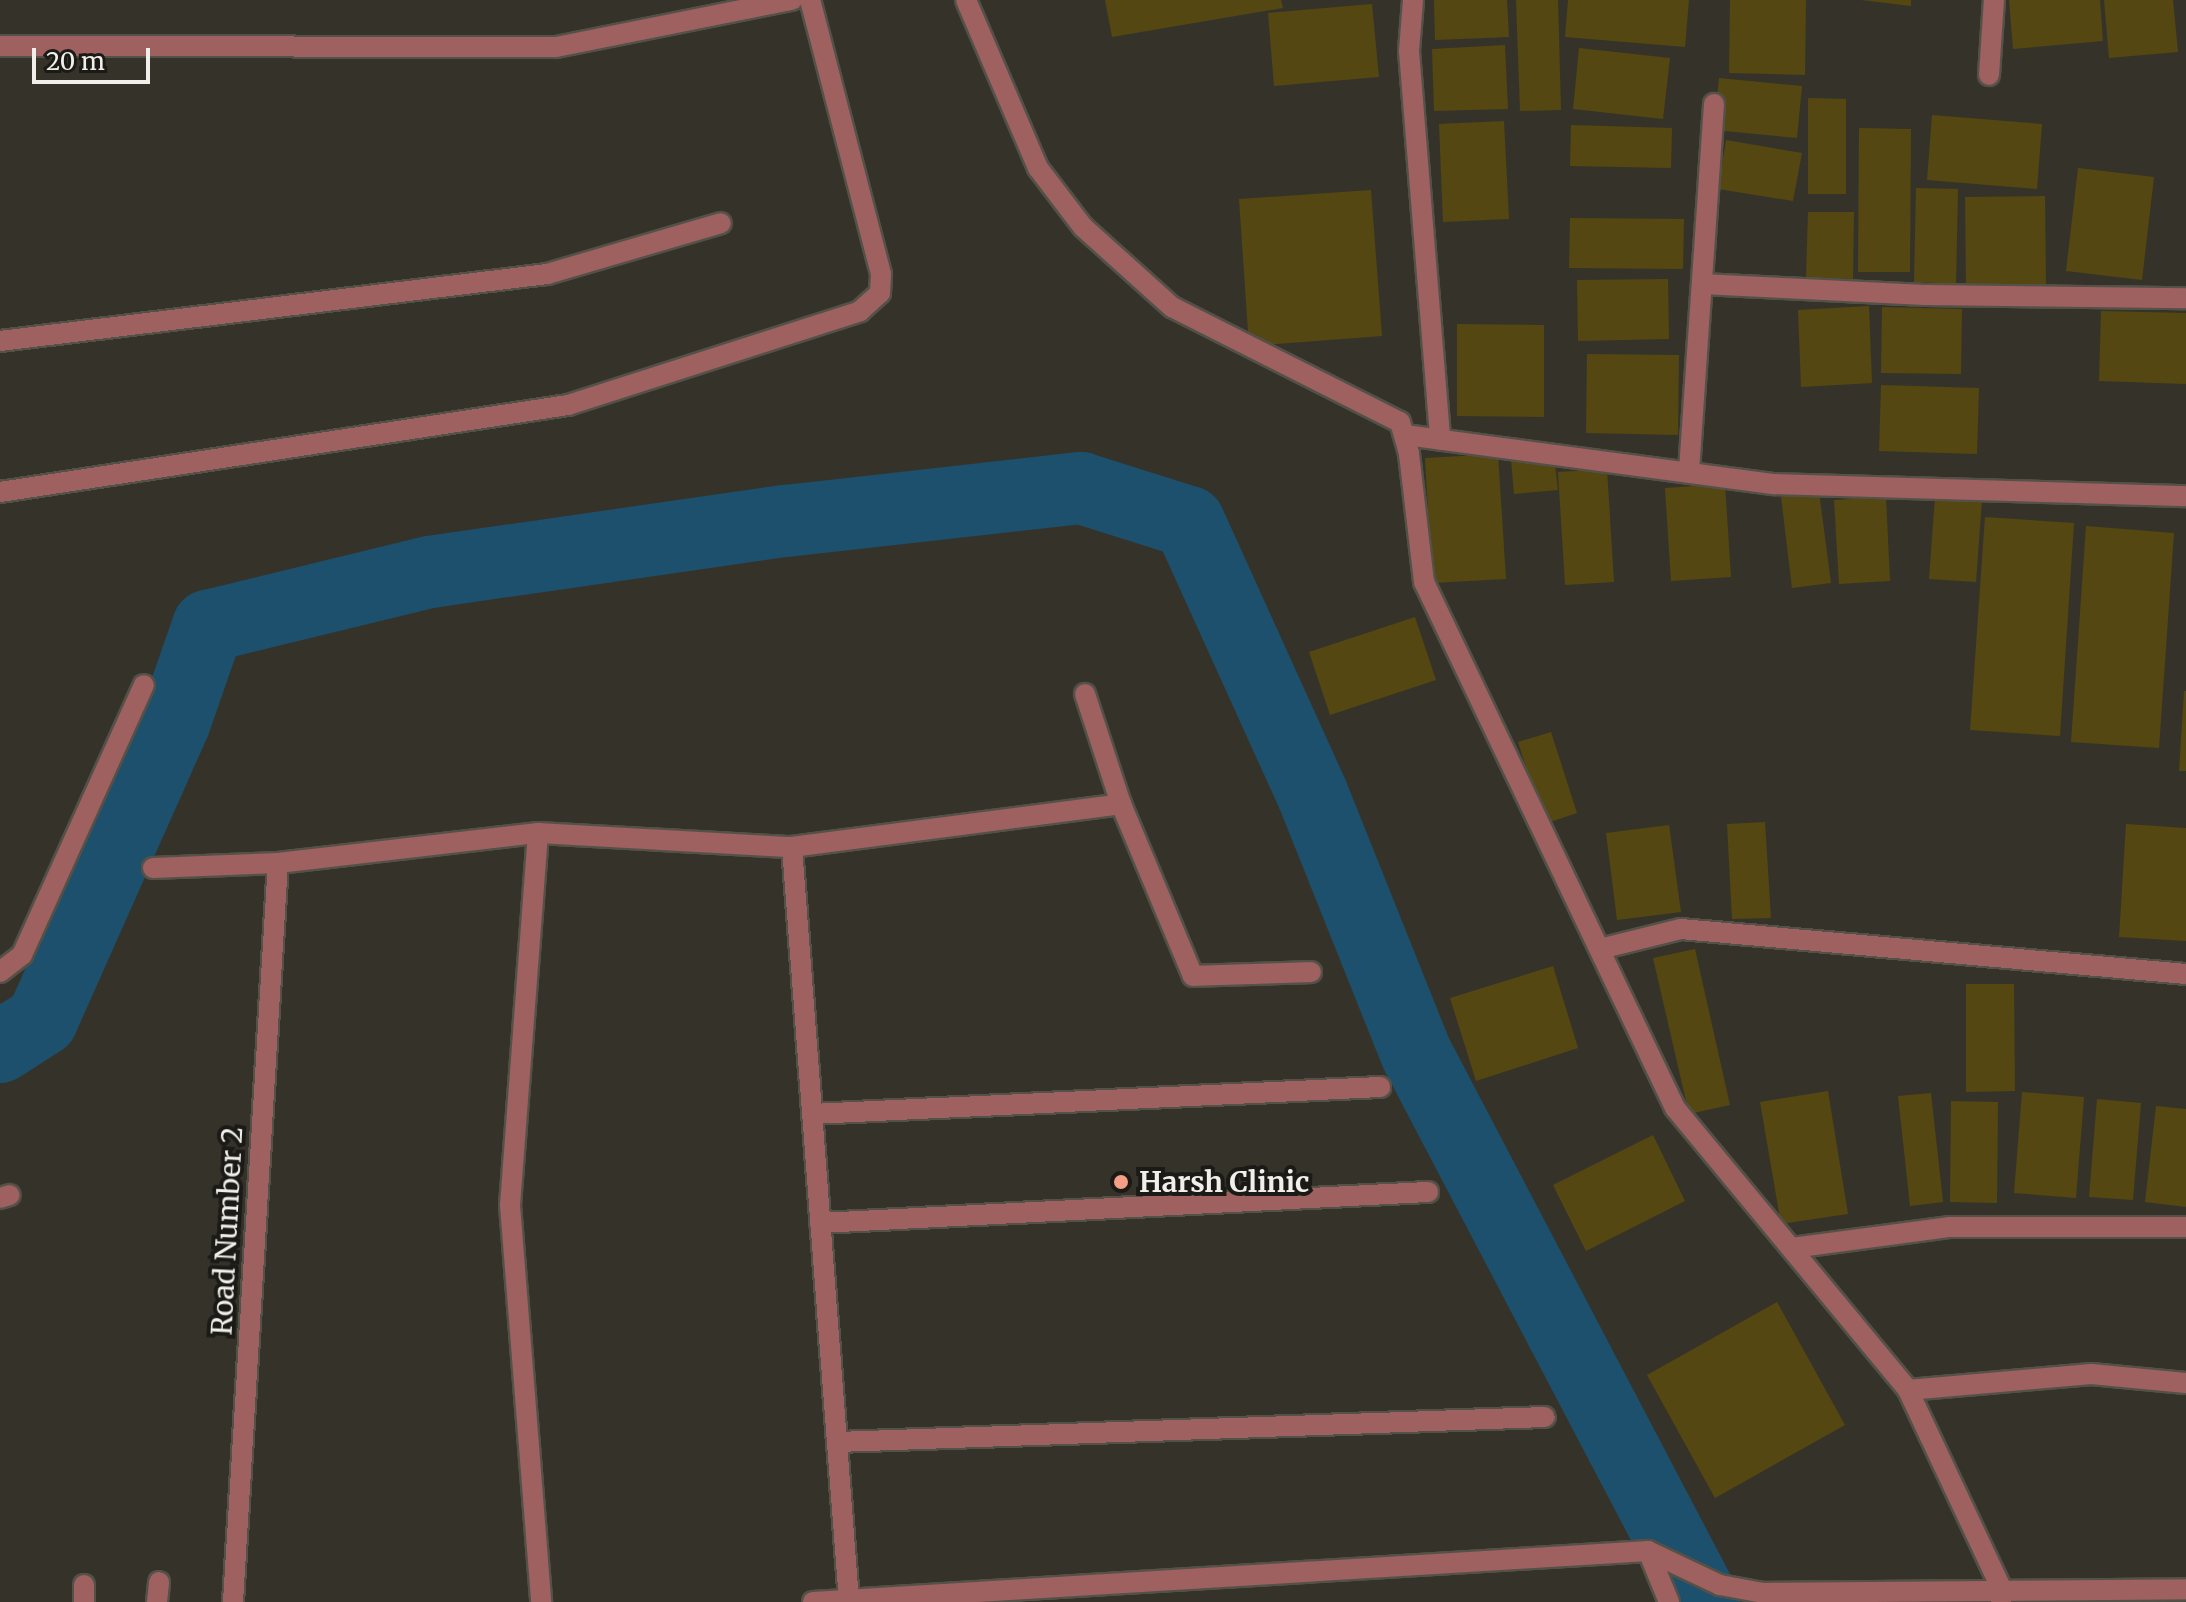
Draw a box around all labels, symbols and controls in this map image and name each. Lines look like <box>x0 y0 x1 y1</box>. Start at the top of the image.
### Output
scale bar <box>36 32 154 82</box>
text: 20 m <box>46 46 105 77</box>
street label: Road Number 2 <box>205 1126 249 1336</box>
place label: Harsh Clinic <box>1139 1165 1309 1199</box>
marker: Harsh Clinic <box>1110 1171 1132 1193</box>

